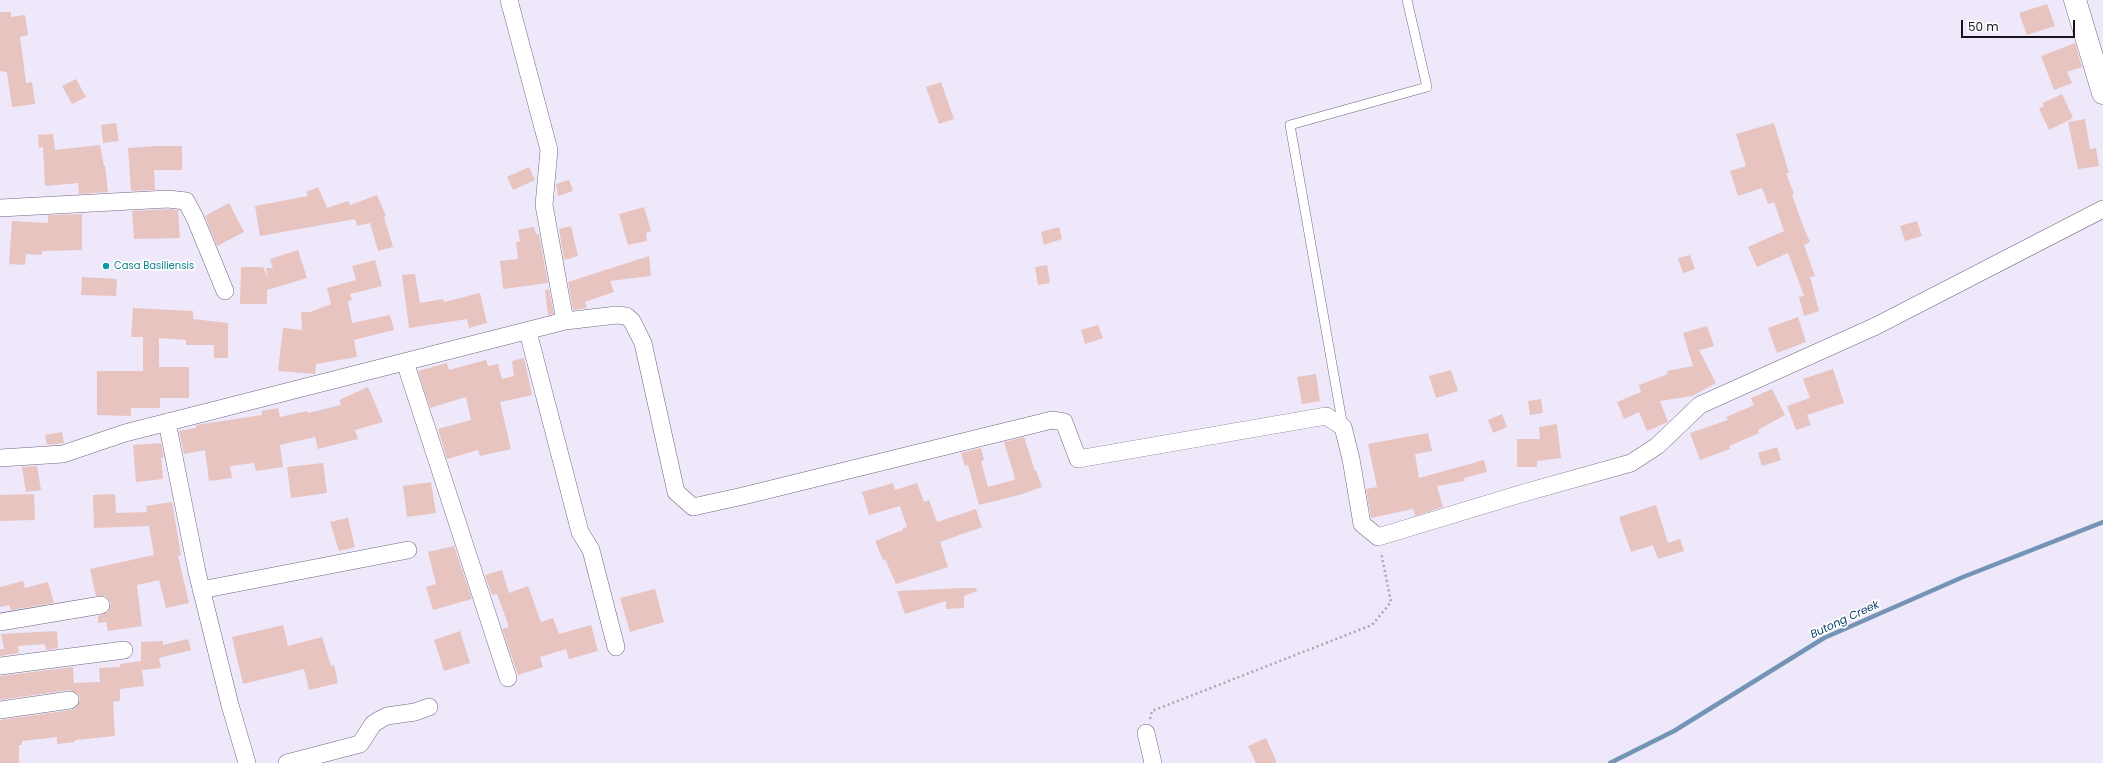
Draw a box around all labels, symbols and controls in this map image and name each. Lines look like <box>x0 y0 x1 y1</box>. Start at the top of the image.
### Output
scale bar <box>1963 12 2077 38</box>
text: 50 m <box>1968 18 1999 35</box>
place label: Casa Basiliensis <box>114 260 194 272</box>
marker: Casa Basiliensis <box>101 261 111 271</box>
water label: Butong Creek <box>1808 598 1882 642</box>

